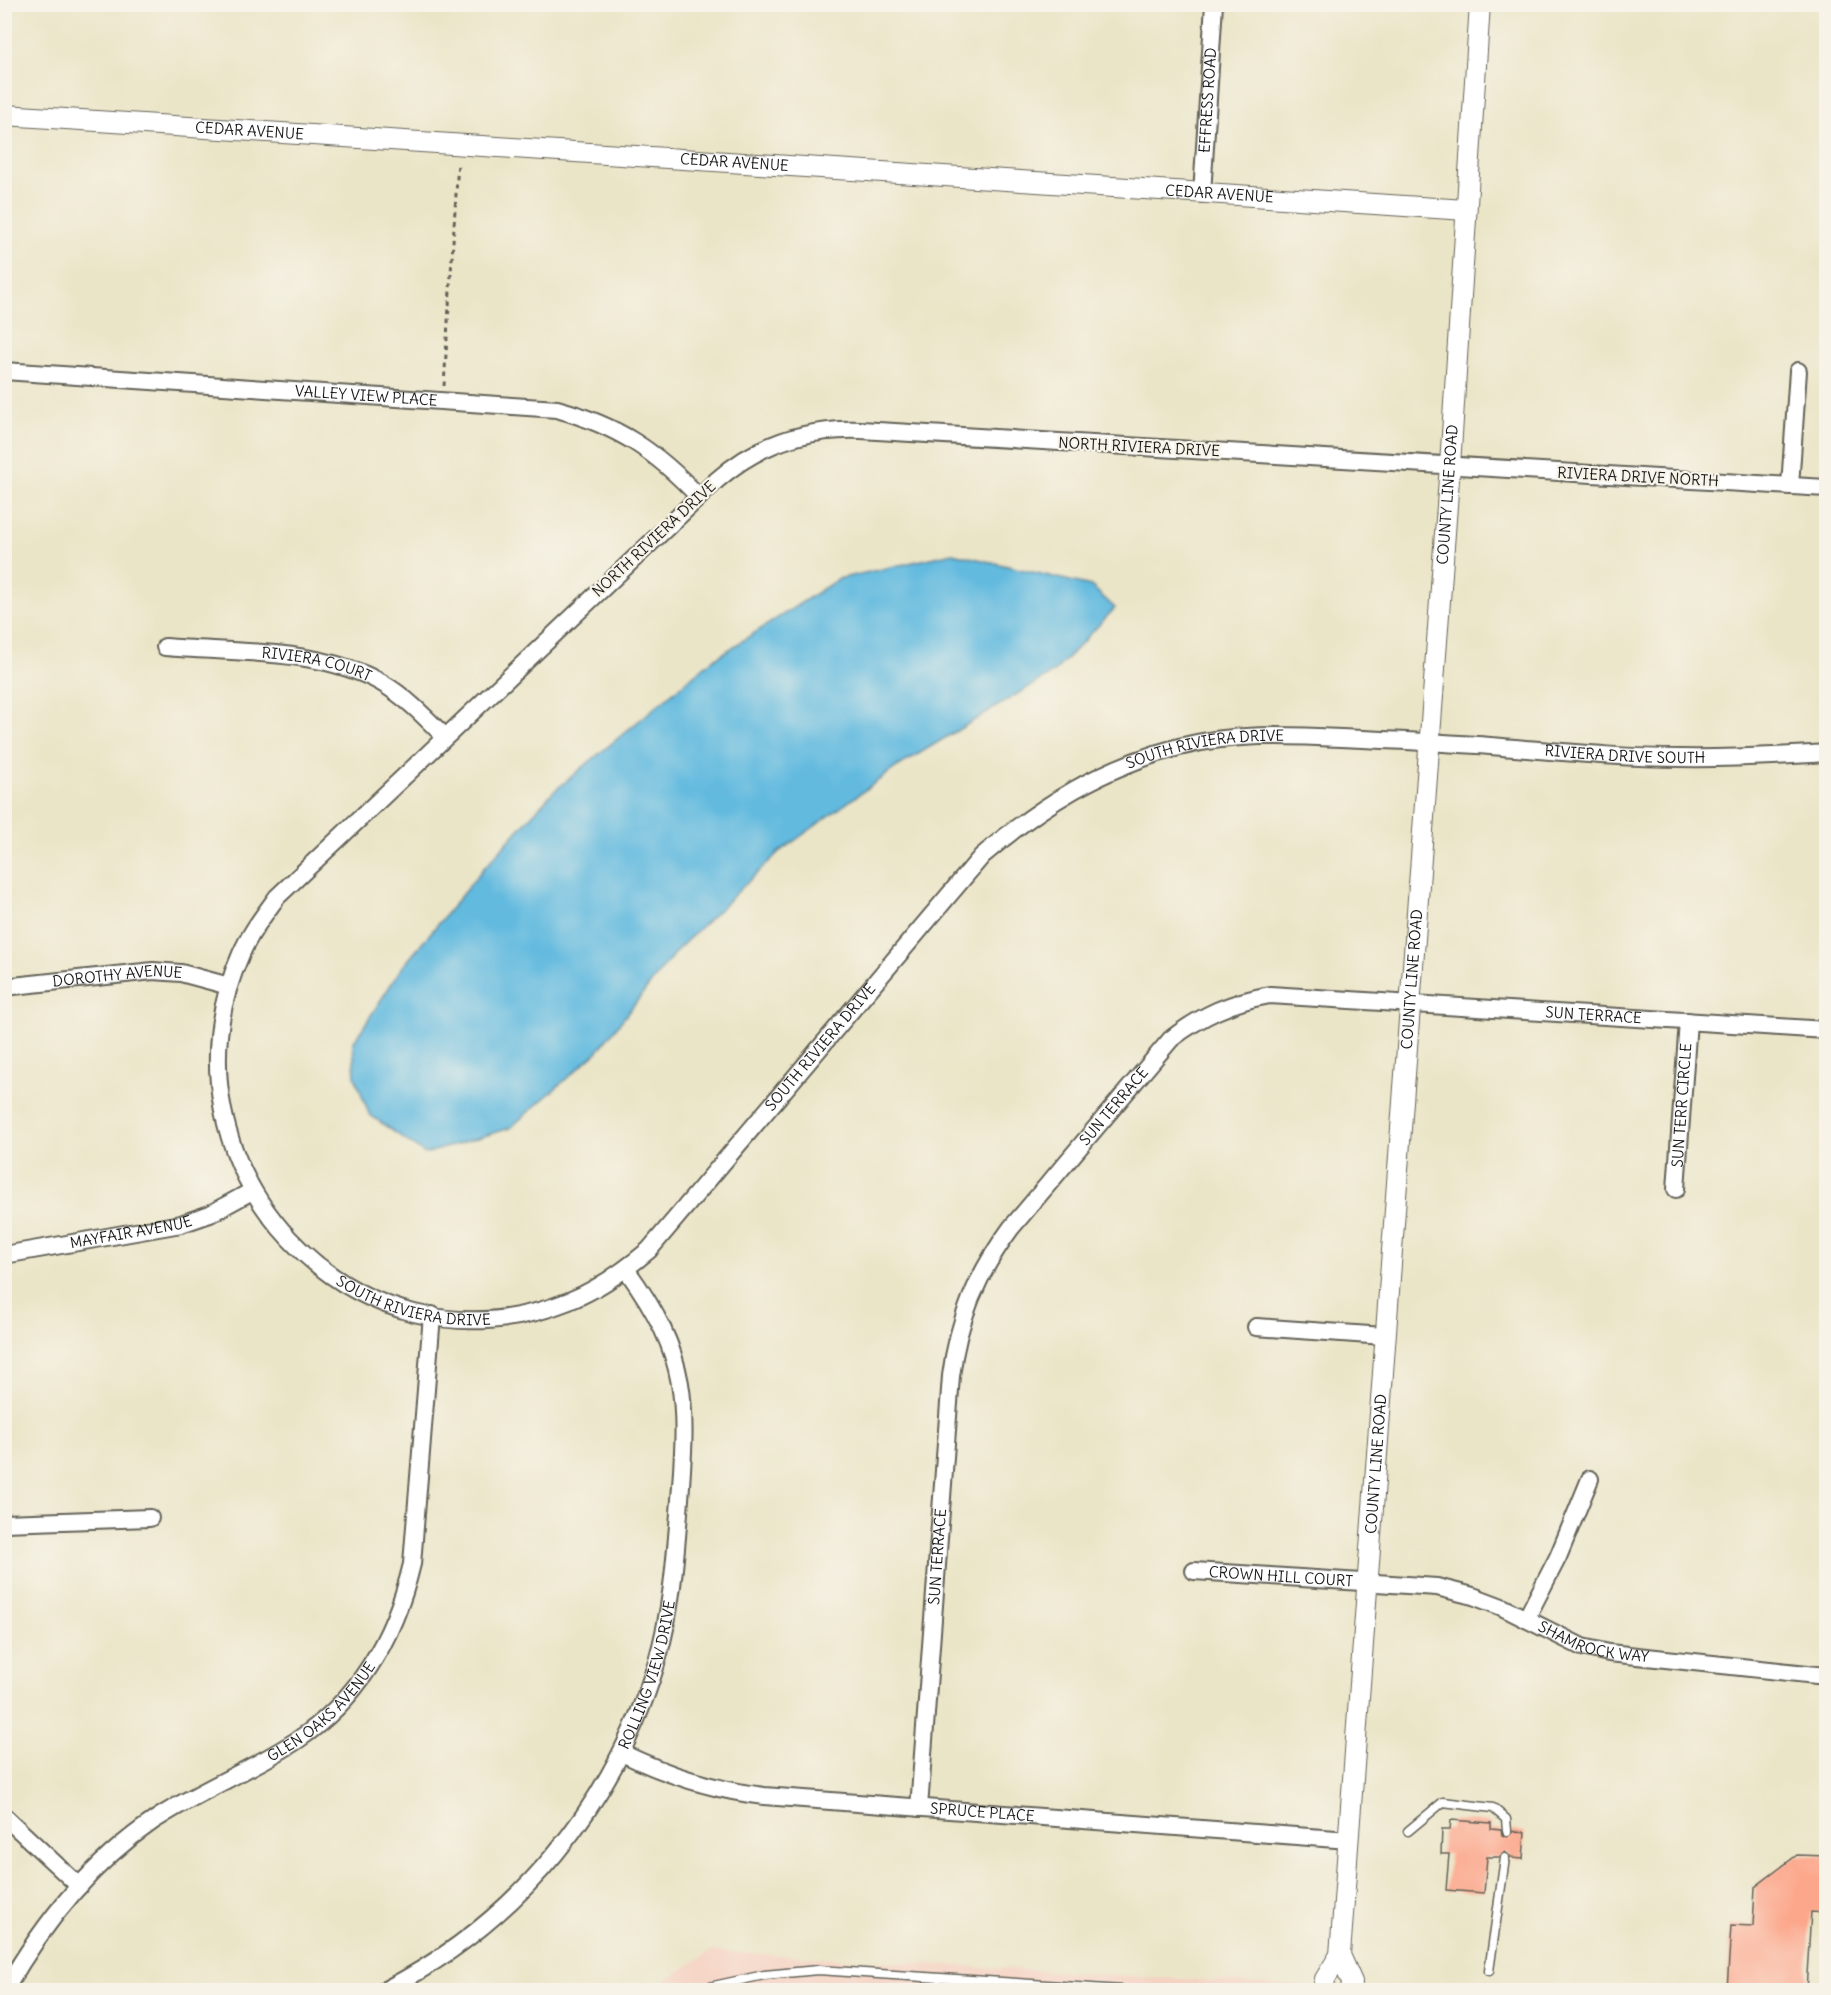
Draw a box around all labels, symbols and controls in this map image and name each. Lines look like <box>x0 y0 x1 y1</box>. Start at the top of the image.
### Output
street label: EFFRESS ROAD <box>1195 47 1220 153</box>
street label: CEDAR AVENUE <box>195 117 305 143</box>
street label: CEDAR AVENUE <box>680 149 790 175</box>
street label: CEDAR AVENUE <box>1165 180 1275 206</box>
street label: VALLEY VIEW PLACE <box>294 381 438 410</box>
street label: COUNTY LINE ROAD <box>1433 424 1462 565</box>
street label: NORTH RIVIERA DRIVE <box>1058 433 1221 460</box>
street label: RIVIERA DRIVE NORTH <box>1557 463 1720 490</box>
street label: NORTH RIVIERA DRIVE <box>588 476 719 601</box>
street label: RIVIERA COURT <box>261 643 375 685</box>
street label: SOUTH RIVIERA DRIVE <box>1123 726 1284 773</box>
street label: RIVIERA DRIVE SOUTH <box>1544 741 1706 767</box>
street label: COUNTY LINE ROAD <box>1397 908 1426 1050</box>
street label: DOROTHY AVENUE <box>52 961 183 991</box>
street label: SOUTH RIVIERA DRIVE <box>761 979 879 1114</box>
street label: SUN TERRACE <box>1545 1002 1642 1027</box>
street label: SUN TERR CIRCLE <box>1668 1042 1695 1168</box>
street label: SUN TERRACE <box>1075 1063 1152 1149</box>
street label: MAYFAIR AVENUE <box>68 1211 195 1252</box>
street label: SOUTH RIVIERA DRIVE <box>333 1271 491 1329</box>
street label: COUNTY LINE ROAD <box>1361 1393 1390 1535</box>
street label: SUN TERRACE <box>924 1508 950 1605</box>
street label: CROWN HILL COURT <box>1208 1562 1354 1590</box>
street label: ROLLING VIEW DRIVE <box>614 1599 679 1752</box>
street label: SHAMROCK WAY <box>1535 1617 1650 1666</box>
street label: GLEN OAKS AVENUE <box>264 1658 379 1765</box>
street label: SPRUCE PLACE <box>929 1799 1035 1825</box>

